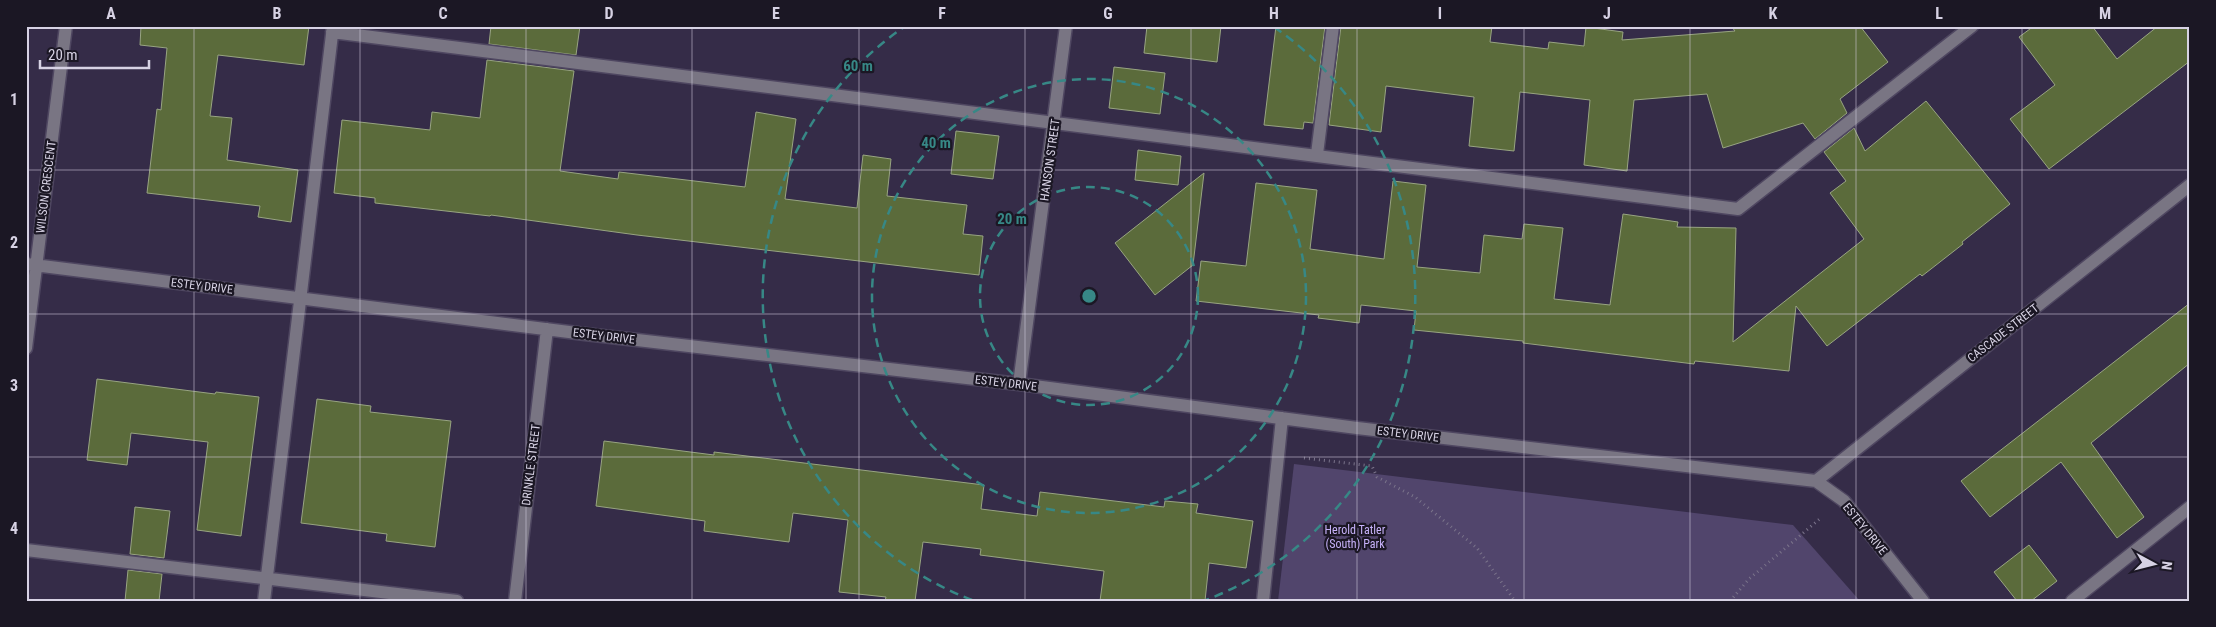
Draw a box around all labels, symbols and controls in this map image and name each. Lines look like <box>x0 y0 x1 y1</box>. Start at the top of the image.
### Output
text: A <box>106 4 116 23</box>
text: B <box>273 4 282 23</box>
text: C <box>438 4 448 23</box>
text: D <box>604 4 614 23</box>
text: E <box>772 4 780 23</box>
text: F <box>938 4 946 23</box>
text: G <box>1103 4 1113 23</box>
text: H <box>1269 4 1279 23</box>
text: I <box>1438 4 1442 23</box>
text: J <box>1603 4 1611 23</box>
text: K <box>1769 4 1778 23</box>
text: L <box>1935 4 1943 23</box>
text: M <box>2099 4 2111 23</box>
scale bar <box>40 38 149 70</box>
text: 20 m <box>48 46 78 64</box>
text: 60 m <box>843 57 873 75</box>
text: 1 <box>10 90 18 109</box>
street label: HANSON STREET <box>1037 118 1063 202</box>
text: 40 m <box>921 134 951 152</box>
street label: WILSON CRESCENT <box>33 140 59 234</box>
text: 20 m <box>997 210 1027 228</box>
text: 2 <box>10 233 18 252</box>
street label: ESTEY DRIVE <box>170 275 234 297</box>
centre of rings <box>1080 287 1098 305</box>
street label: CASCADE STREET <box>1965 301 2041 365</box>
street label: ESTEY DRIVE <box>572 325 636 347</box>
street label: ESTEY DRIVE <box>974 372 1038 394</box>
text: 3 <box>10 376 18 395</box>
street label: ESTEY DRIVE <box>1376 423 1440 445</box>
street label: DRINKLE STREET <box>519 424 543 506</box>
street label: ESTEY DRIVE <box>1840 500 1890 558</box>
text: 4 <box>10 519 18 538</box>
park label: Herold Tatler (South) Park <box>1325 523 1386 551</box>
north arrow <box>2128 540 2178 590</box>
text: N <box>2158 560 2175 571</box>

